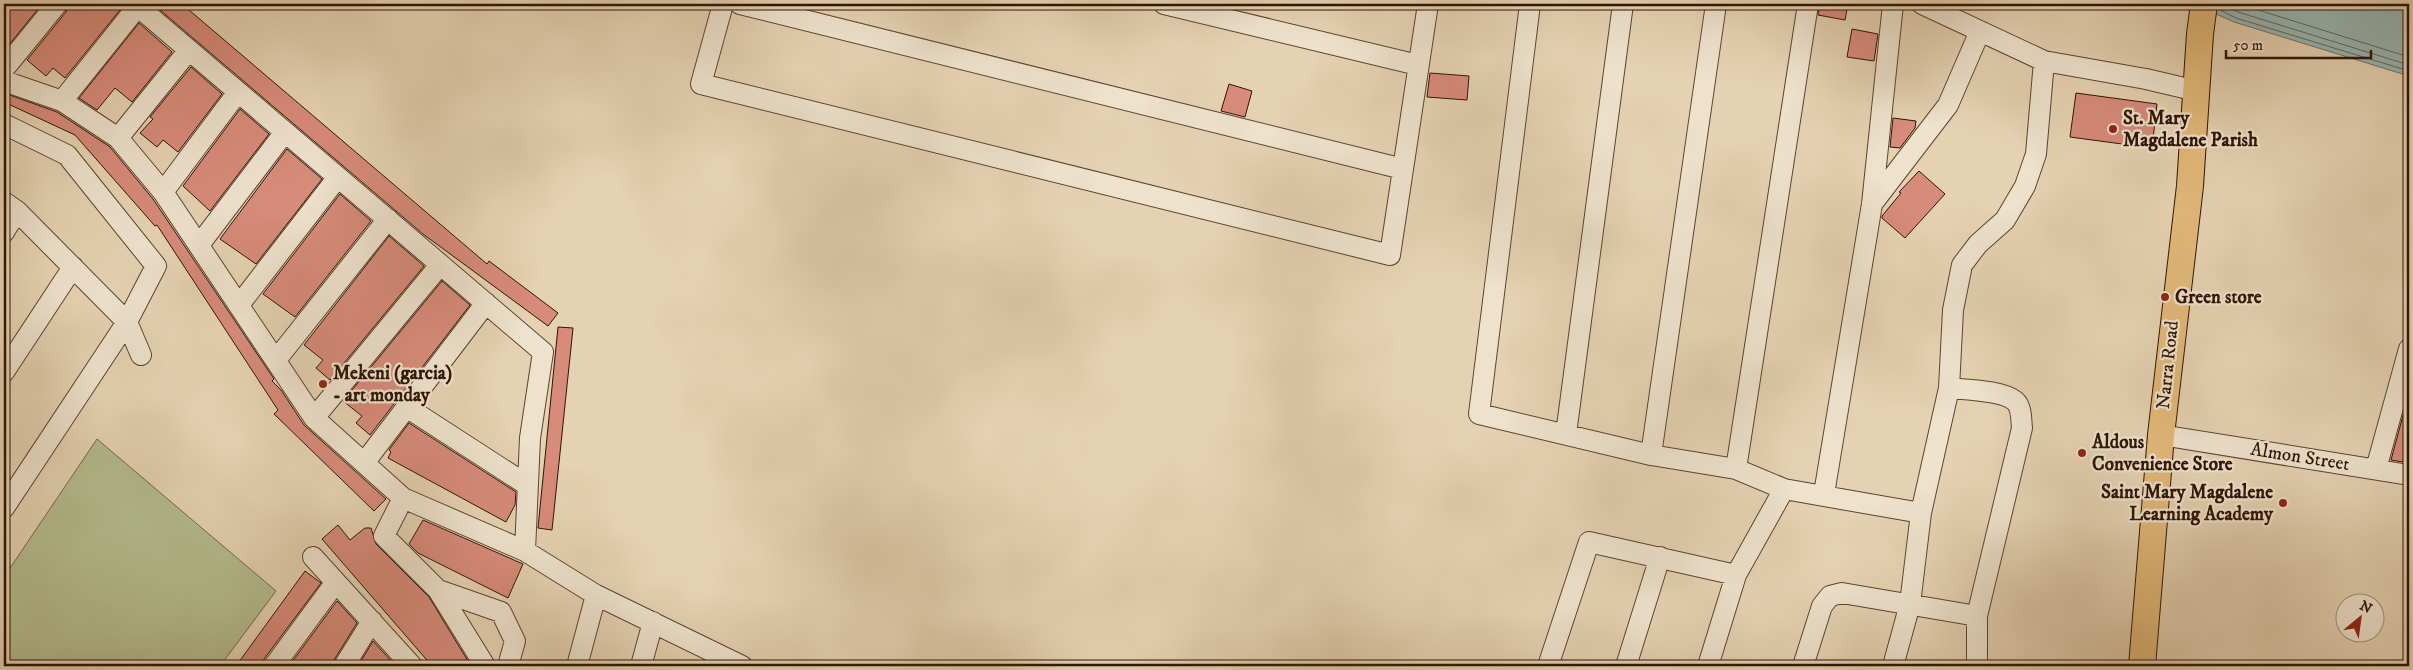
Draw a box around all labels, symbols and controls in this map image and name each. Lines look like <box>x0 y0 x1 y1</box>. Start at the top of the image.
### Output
scale bar <box>2226 28 2370 60</box>
text: 50 m <box>2233 36 2263 55</box>
place label: St. Mary Magdalene Parish <box>2123 107 2259 152</box>
marker: St. Mary Magdalene Parish <box>2107 123 2119 135</box>
place label: Green store <box>2175 286 2262 309</box>
marker: Green store <box>2159 291 2171 303</box>
street label: Narra Road <box>2152 319 2184 410</box>
place label: Mekeni (garcia) - art monday <box>333 362 452 407</box>
marker: Mekeni (garcia) - art monday <box>317 378 329 390</box>
place label: Aldous Convenience Store <box>2091 431 2233 476</box>
street label: Almon Street <box>2249 438 2351 476</box>
marker: Aldous Convenience Store <box>2076 447 2088 459</box>
place label: Saint Mary Magdalene Learning Academy <box>2101 481 2274 526</box>
marker: Saint Mary Magdalene Learning Academy <box>2277 497 2289 509</box>
north arrow <box>2336 592 2386 642</box>
text: N <box>2356 597 2376 618</box>

